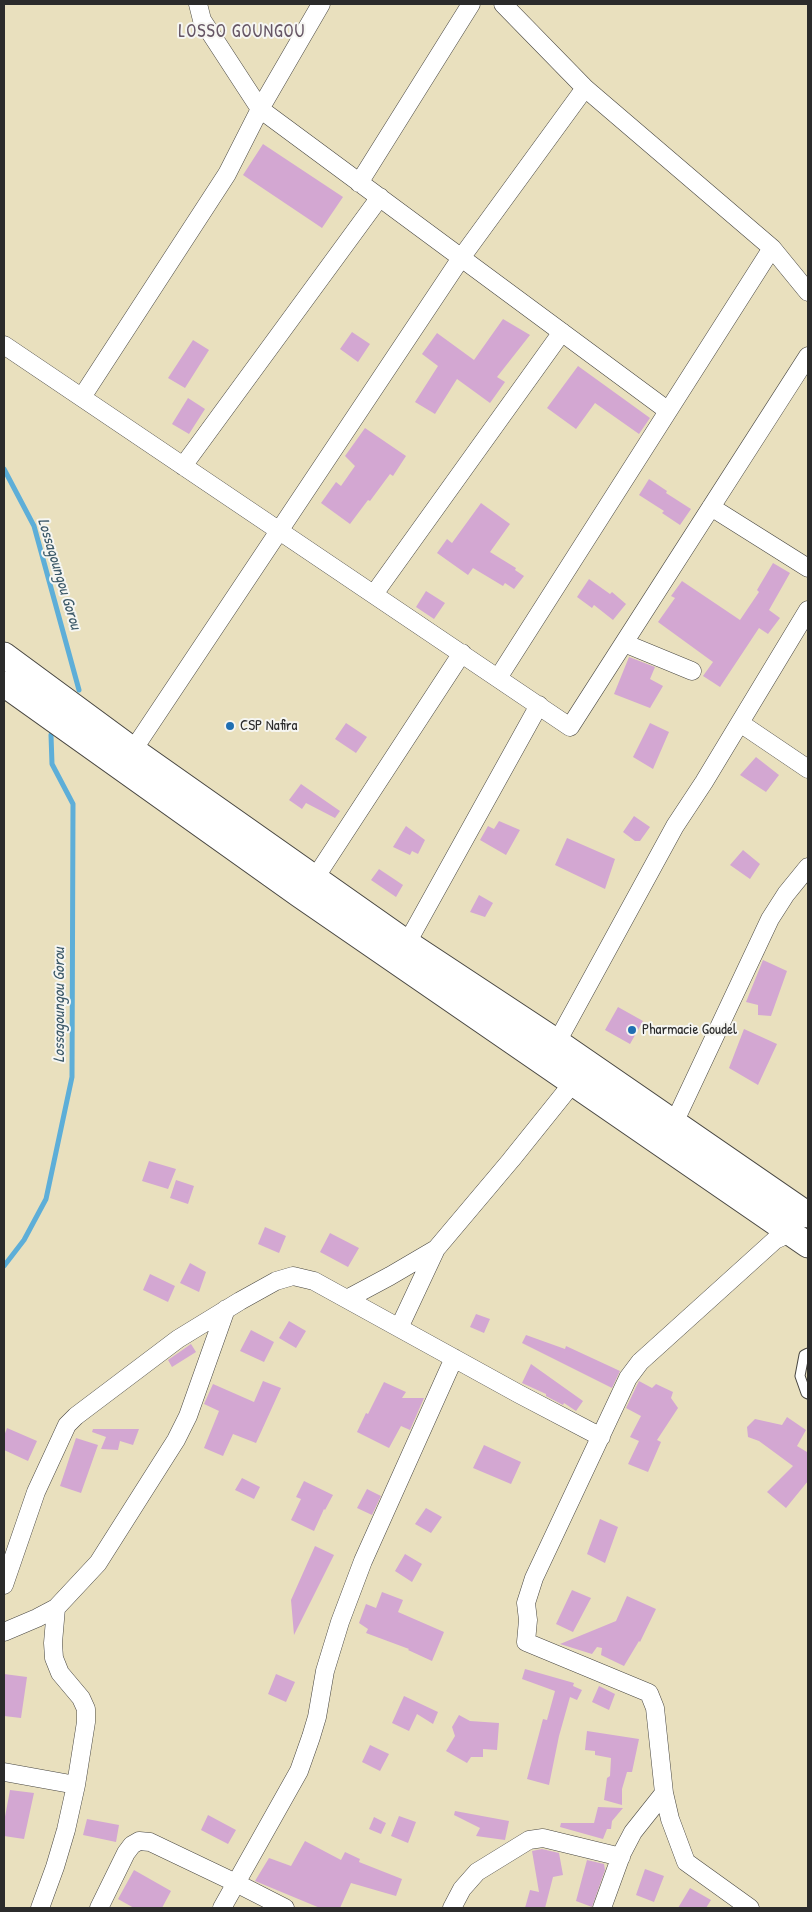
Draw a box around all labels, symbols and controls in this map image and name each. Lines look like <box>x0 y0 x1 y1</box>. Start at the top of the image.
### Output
district label: LOSSO GOUNGOU <box>177 21 307 43</box>
water label: Lossagoungou Gorou <box>33 516 85 632</box>
place label: CSP Nafira <box>240 717 297 735</box>
marker: CSP Nafira <box>224 720 236 732</box>
water label: Lossagoungou Gorou <box>50 948 70 1062</box>
place label: Pharmacie Goudel <box>642 1021 737 1039</box>
marker: Pharmacie Goudel <box>626 1024 638 1036</box>

